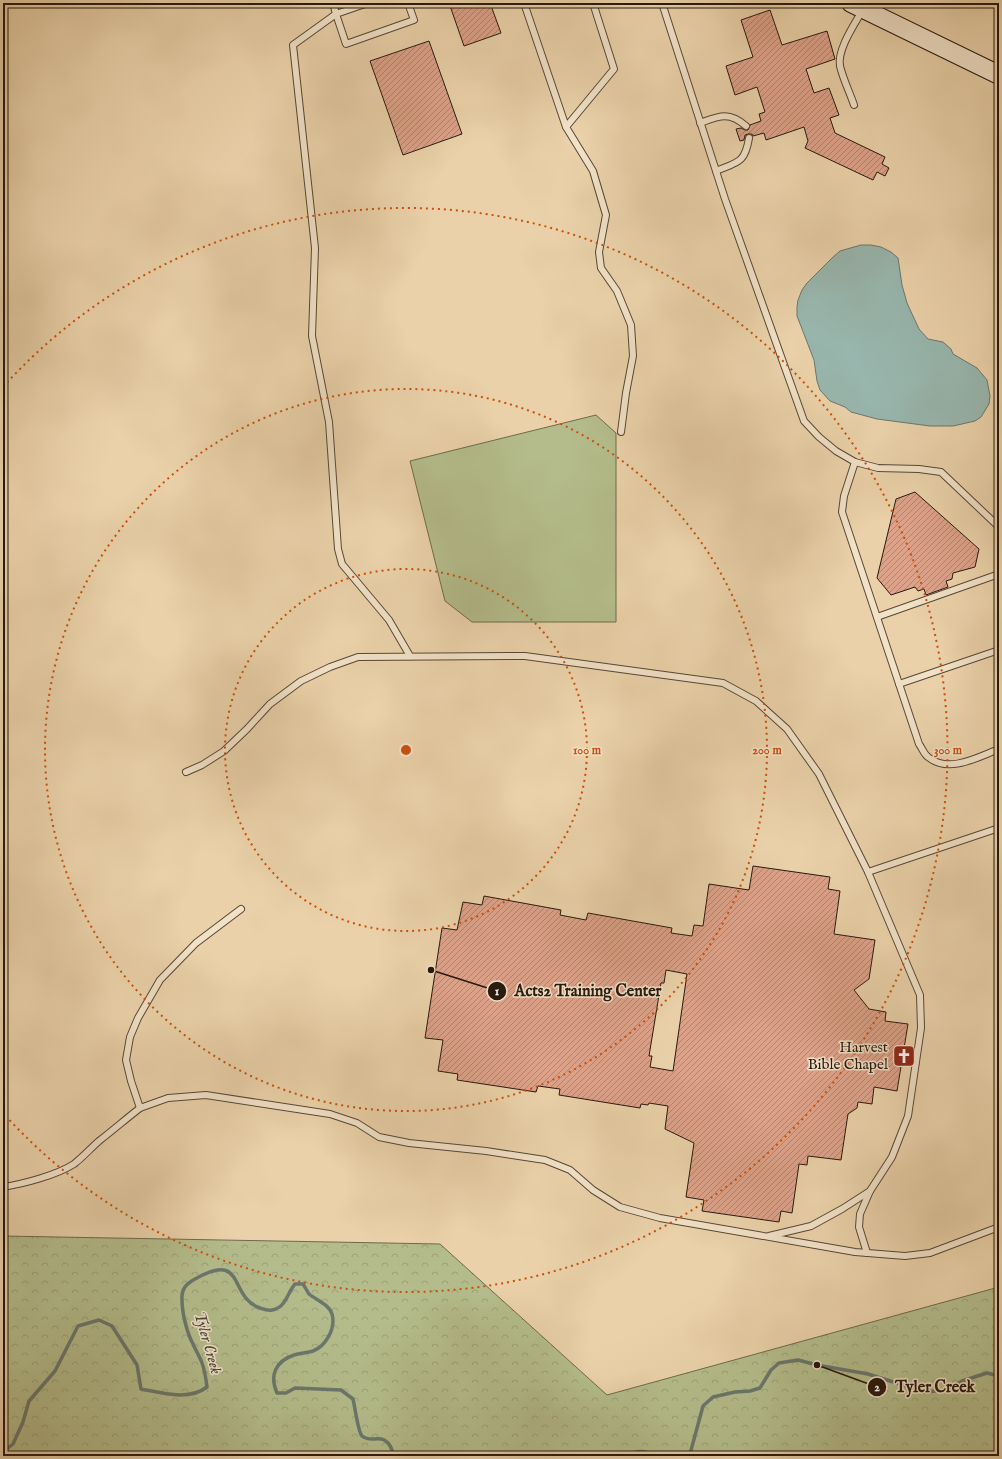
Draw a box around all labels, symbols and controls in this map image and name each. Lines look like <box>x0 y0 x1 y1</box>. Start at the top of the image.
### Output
centre of rings <box>399 743 413 757</box>
text: 100 m <box>573 743 602 758</box>
text: 200 m <box>752 743 782 758</box>
text: 300 m <box>934 743 963 758</box>
callout: Acts2 Training Center <box>487 977 669 1005</box>
text: Acts2 Training Center <box>514 982 662 1002</box>
text: 1 <box>495 984 500 999</box>
place label: Harvest Bible Chapel <box>808 1038 889 1074</box>
church icon: Harvest Bible Chapel <box>891 1043 917 1069</box>
water label: Tyler Creek <box>189 1309 226 1377</box>
callout: Tyler Creek <box>867 1373 983 1401</box>
text: Tyler Creek <box>894 1378 975 1398</box>
text: 2 <box>874 1380 880 1395</box>

